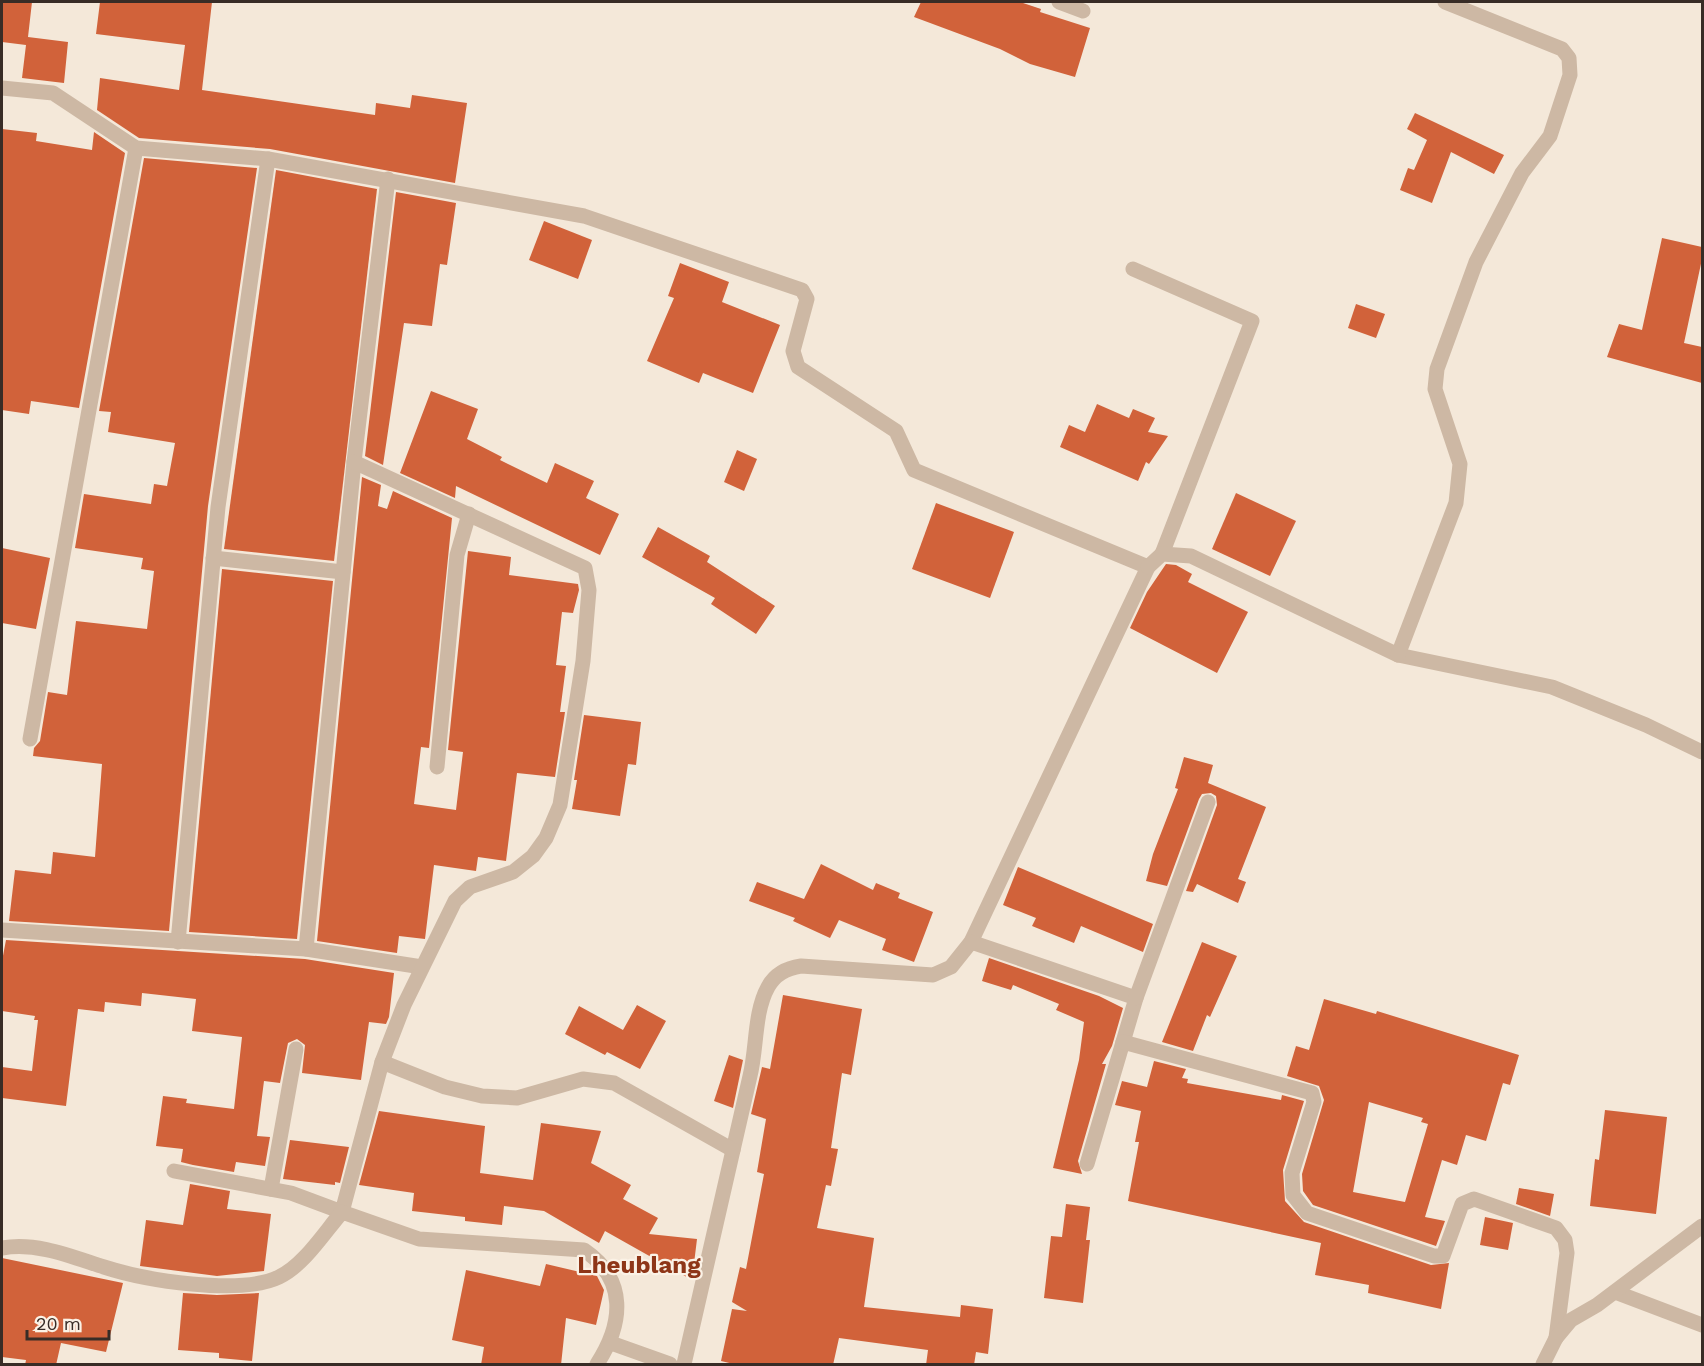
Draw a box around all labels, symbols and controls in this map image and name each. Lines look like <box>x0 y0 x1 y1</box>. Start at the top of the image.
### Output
district label: Lheublang <box>577 1251 701 1279</box>
scale bar <box>27 1303 110 1341</box>
text: 20 m <box>36 1313 81 1334</box>

